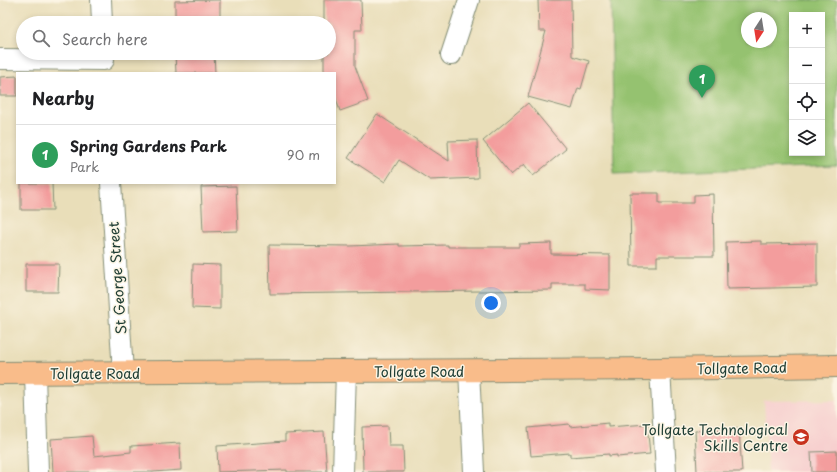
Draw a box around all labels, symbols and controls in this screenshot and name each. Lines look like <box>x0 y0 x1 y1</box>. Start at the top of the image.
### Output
north arrow <box>741 12 777 48</box>
map controls <box>789 12 825 156</box>
button: + <box>789 12 825 48</box>
search box <box>16 16 336 60</box>
icon: search <box>30 27 52 49</box>
text: Search here <box>62 27 148 50</box>
button: − <box>789 48 825 84</box>
pin: 1 <box>689 65 715 98</box>
button: locate <box>789 84 825 120</box>
text: Nearby <box>32 85 94 111</box>
button: layers <box>789 120 825 156</box>
text: Spring Gardens Park <box>70 134 227 157</box>
text: 1 <box>42 145 48 164</box>
text: 90 m <box>287 145 320 164</box>
text: Park <box>70 157 99 176</box>
street label: St George Street <box>103 221 131 335</box>
your location <box>481 293 501 313</box>
street label: Tollgate Road <box>697 357 787 379</box>
street label: Tollgate Road <box>374 361 464 382</box>
street label: Tollgate Road <box>50 363 140 384</box>
place label: Tollgate Technological Skills Centre <box>642 419 788 456</box>
school or university icon: Tollgate Technological Skills Centre <box>791 427 811 447</box>

